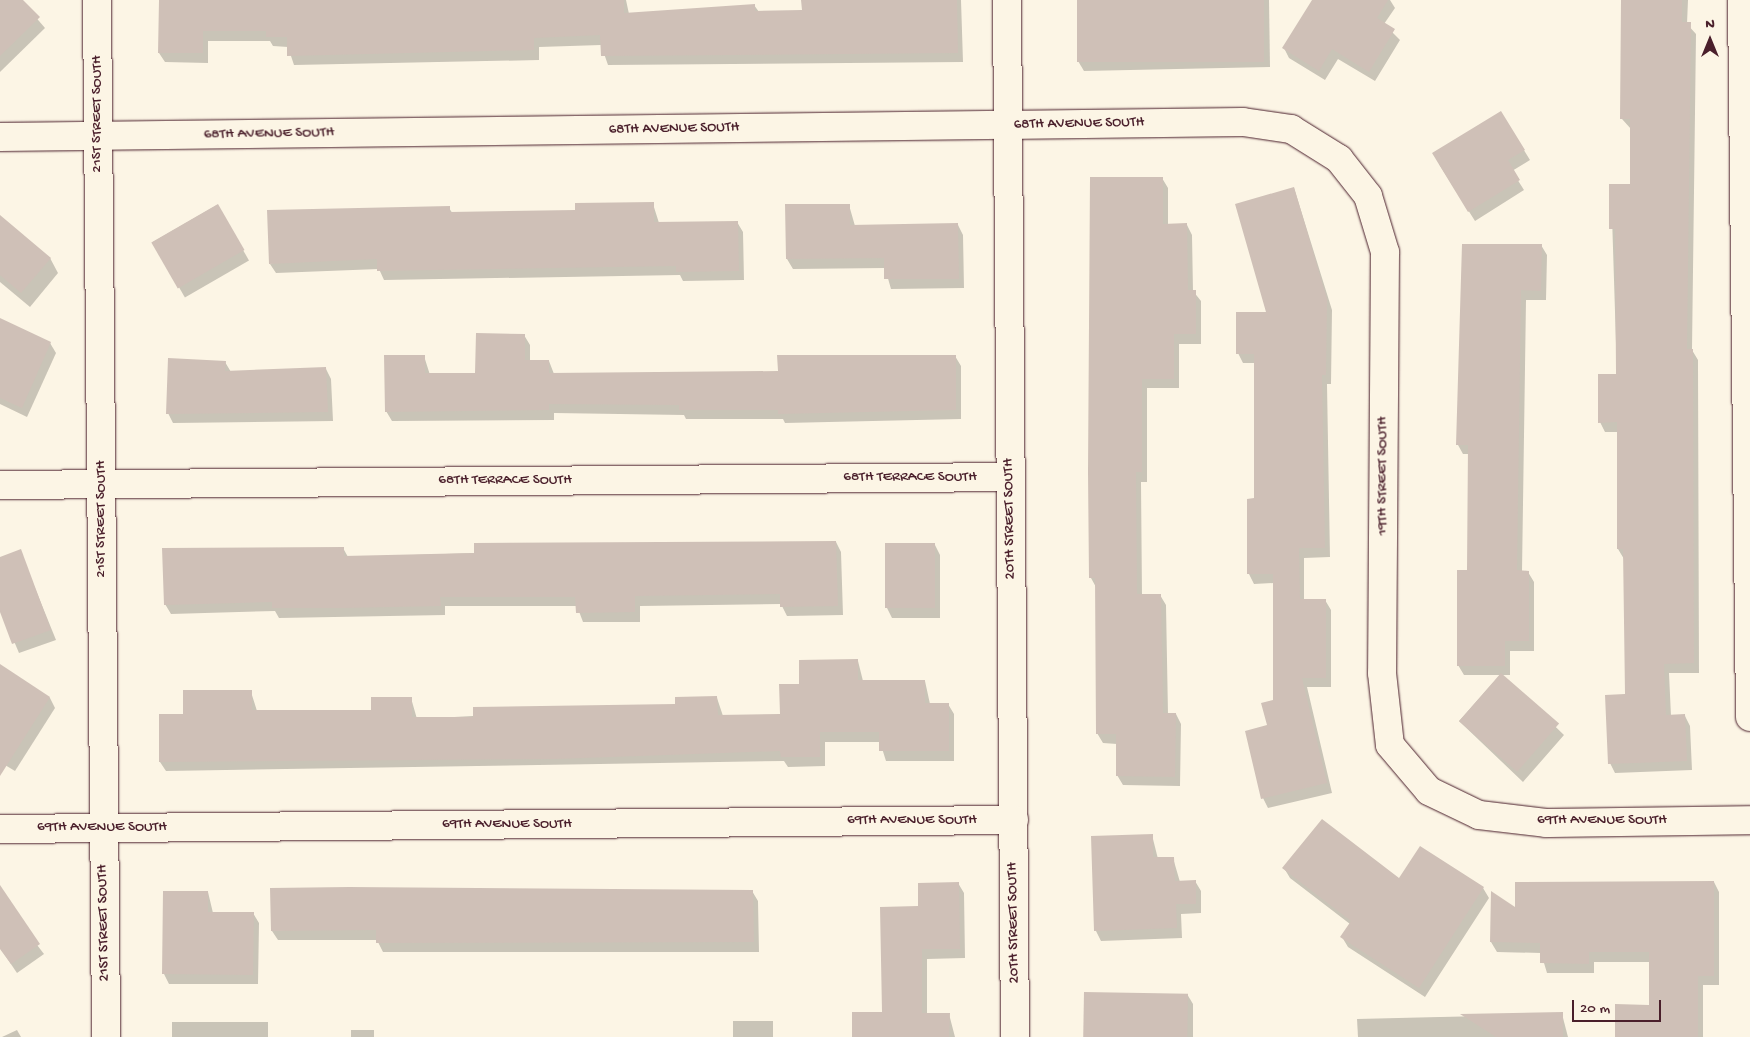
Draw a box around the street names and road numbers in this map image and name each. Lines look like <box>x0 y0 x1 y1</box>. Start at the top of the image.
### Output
street label: 21ST STREET SOUTH <box>89 55 107 173</box>
street label: 68TH AVENUE SOUTH <box>1014 114 1144 134</box>
street label: 68TH AVENUE SOUTH <box>609 119 739 139</box>
street label: 68TH AVENUE SOUTH <box>204 124 334 144</box>
street label: 19TH STREET SOUTH <box>1374 416 1392 536</box>
street label: 20TH STREET SOUTH <box>1000 458 1020 580</box>
street label: 21ST STREET SOUTH <box>93 460 111 578</box>
street label: 68TH TERRACE SOUTH <box>843 469 977 487</box>
street label: 68TH TERRACE SOUTH <box>438 472 572 490</box>
street label: 69TH AVENUE SOUTH <box>847 812 977 830</box>
street label: 69TH AVENUE SOUTH <box>1537 812 1667 830</box>
street label: 69TH AVENUE SOUTH <box>442 816 572 834</box>
street label: 69TH AVENUE SOUTH <box>37 819 167 837</box>
street label: 20TH STREET SOUTH <box>1004 862 1024 984</box>
street label: 21ST STREET SOUTH <box>94 864 114 982</box>

